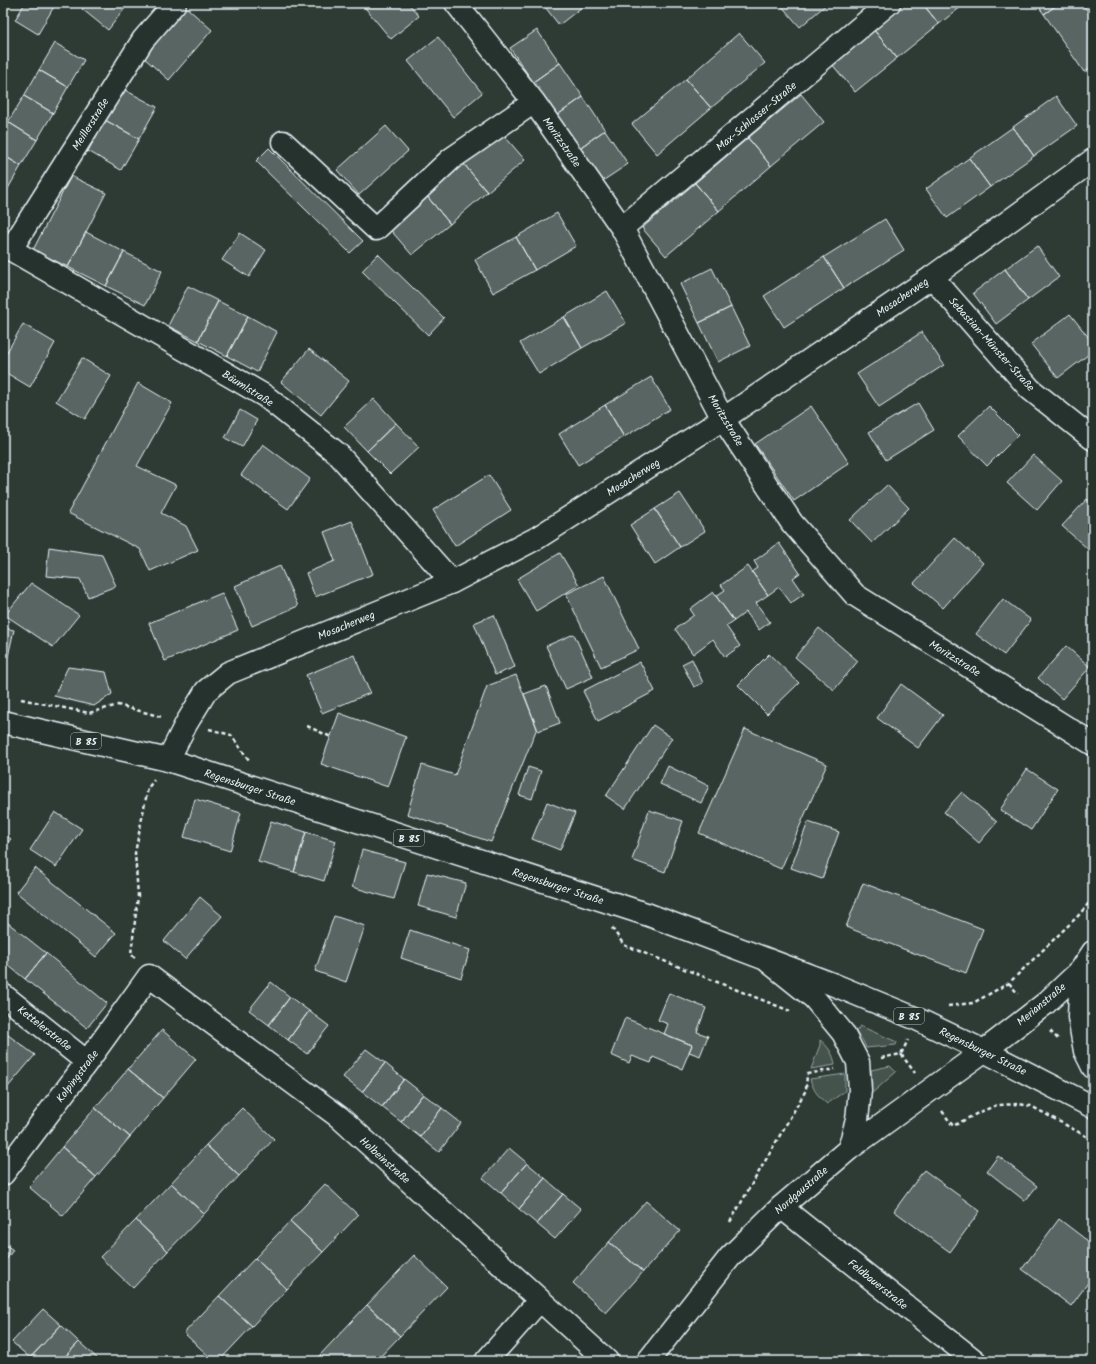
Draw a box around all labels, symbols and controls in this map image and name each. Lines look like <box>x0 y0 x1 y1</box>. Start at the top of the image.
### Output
street label: Max-Schlosser-Straße <box>712 77 801 156</box>
street label: Meillerstraße <box>67 95 114 154</box>
street label: Moritzstraße <box>537 114 585 172</box>
street label: Mosacherweg <box>872 273 933 322</box>
street label: Sebastian-Münster-Straße <box>944 293 1039 396</box>
street label: Bäumlstraße <box>218 366 277 412</box>
street label: Moritzstraße <box>702 391 748 450</box>
street label: Mosacherweg <box>603 454 664 502</box>
street label: Mosacherweg <box>315 606 378 646</box>
street label: Moritzstraße <box>925 636 984 682</box>
road number: B 85 <box>71 733 101 749</box>
street label: Regensburger Straße <box>202 765 298 811</box>
road number: B 85 <box>394 830 424 846</box>
street label: Regensburger Straße <box>510 864 606 910</box>
street label: Merianstraße <box>1013 979 1070 1031</box>
street label: Kettelerstraße <box>13 1002 76 1056</box>
road number: B 85 <box>894 1008 924 1024</box>
street label: Regensburger Straße <box>936 1023 1029 1081</box>
street label: Kolpingstraße <box>52 1046 104 1107</box>
street label: Holbeinstraße <box>355 1133 414 1189</box>
street label: Nordgaustraße <box>771 1162 833 1219</box>
street label: Feldbauerstraße <box>843 1255 911 1315</box>

